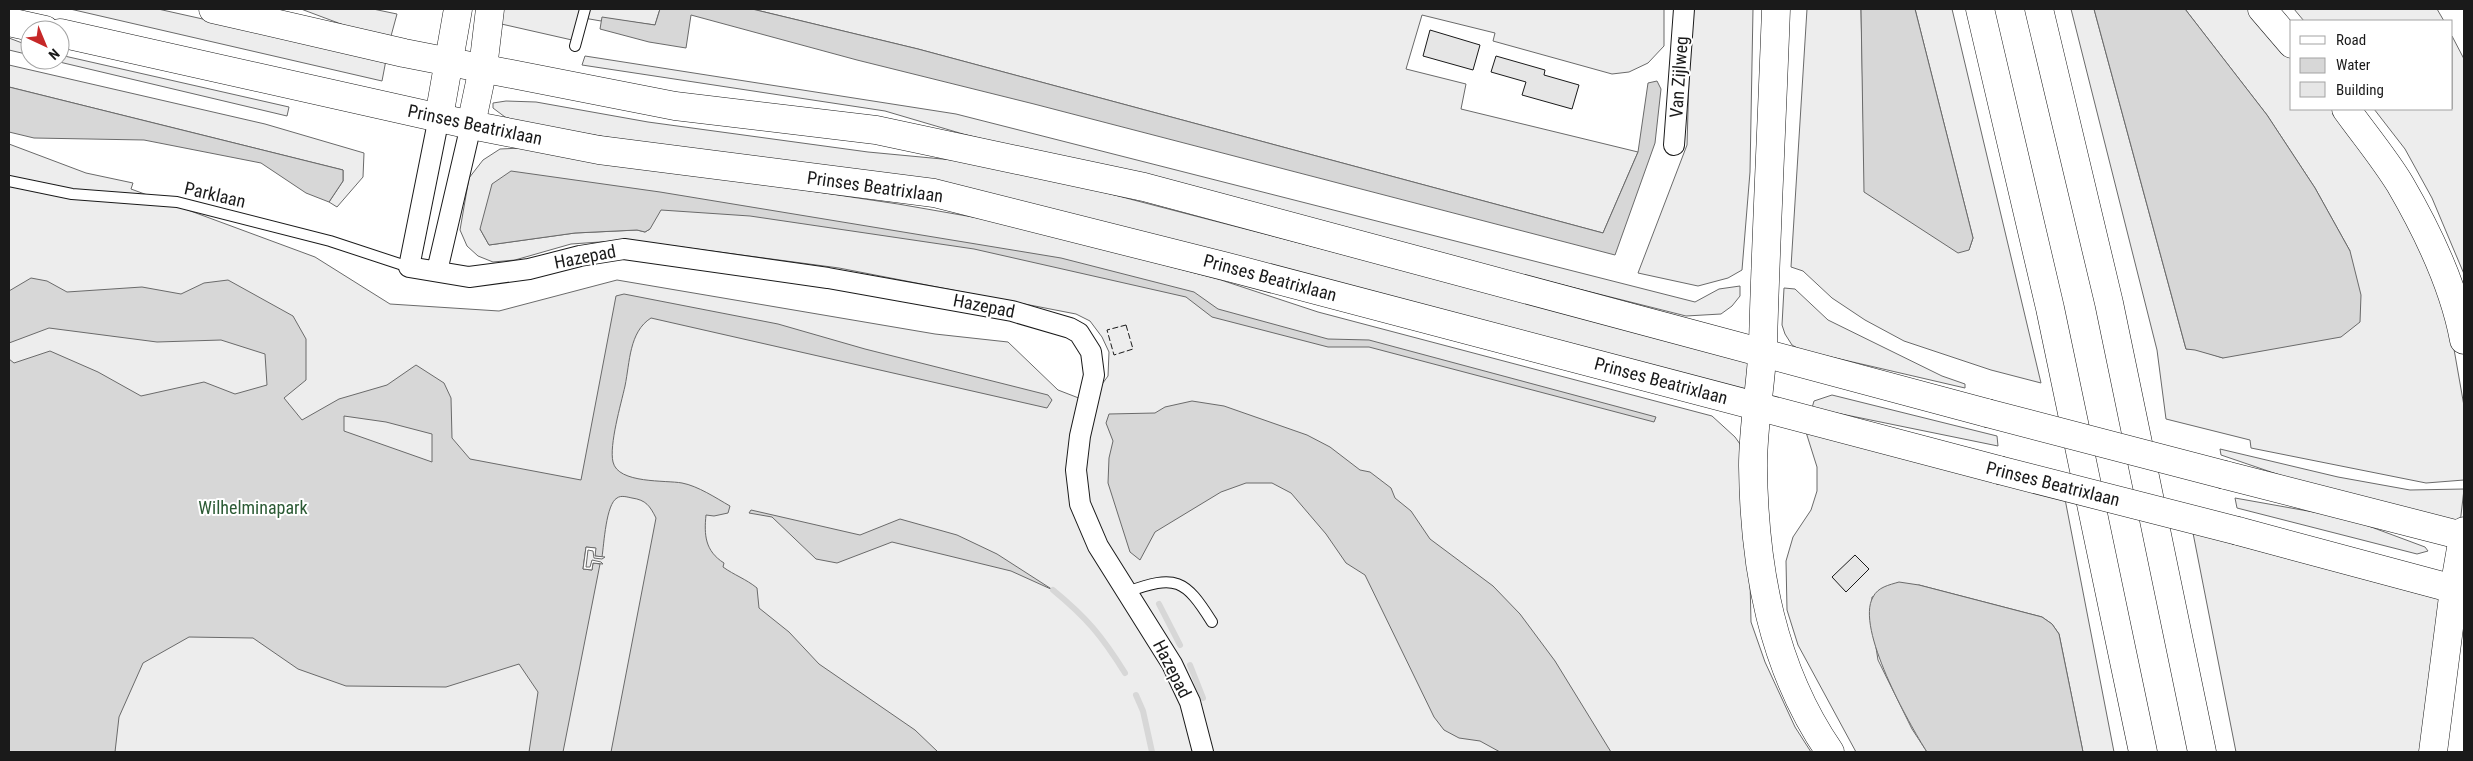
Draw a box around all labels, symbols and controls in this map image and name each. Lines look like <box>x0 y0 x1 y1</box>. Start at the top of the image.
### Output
north arrow <box>20 20 70 70</box>
legend <box>2290 20 2453 110</box>
text: Road <box>2336 31 2366 49</box>
street label: Van Zijlweg <box>1665 35 1692 119</box>
text: N <box>45 46 63 63</box>
text: Water <box>2336 56 2371 74</box>
text: Building <box>2336 81 2384 99</box>
street label: Prinses Beatrixlaan <box>406 100 544 149</box>
street label: Prinses Beatrixlaan <box>806 167 944 206</box>
street label: Parklaan <box>182 177 248 212</box>
street label: Hazepad <box>552 240 618 273</box>
street label: Prinses Beatrixlaan <box>1201 250 1339 305</box>
street label: Hazepad <box>951 289 1017 322</box>
street label: Prinses Beatrixlaan <box>1592 353 1730 408</box>
street label: Prinses Beatrixlaan <box>1984 457 2122 510</box>
park label: Wilhelminapark <box>198 497 308 518</box>
street label: Hazepad <box>1149 636 1196 701</box>

